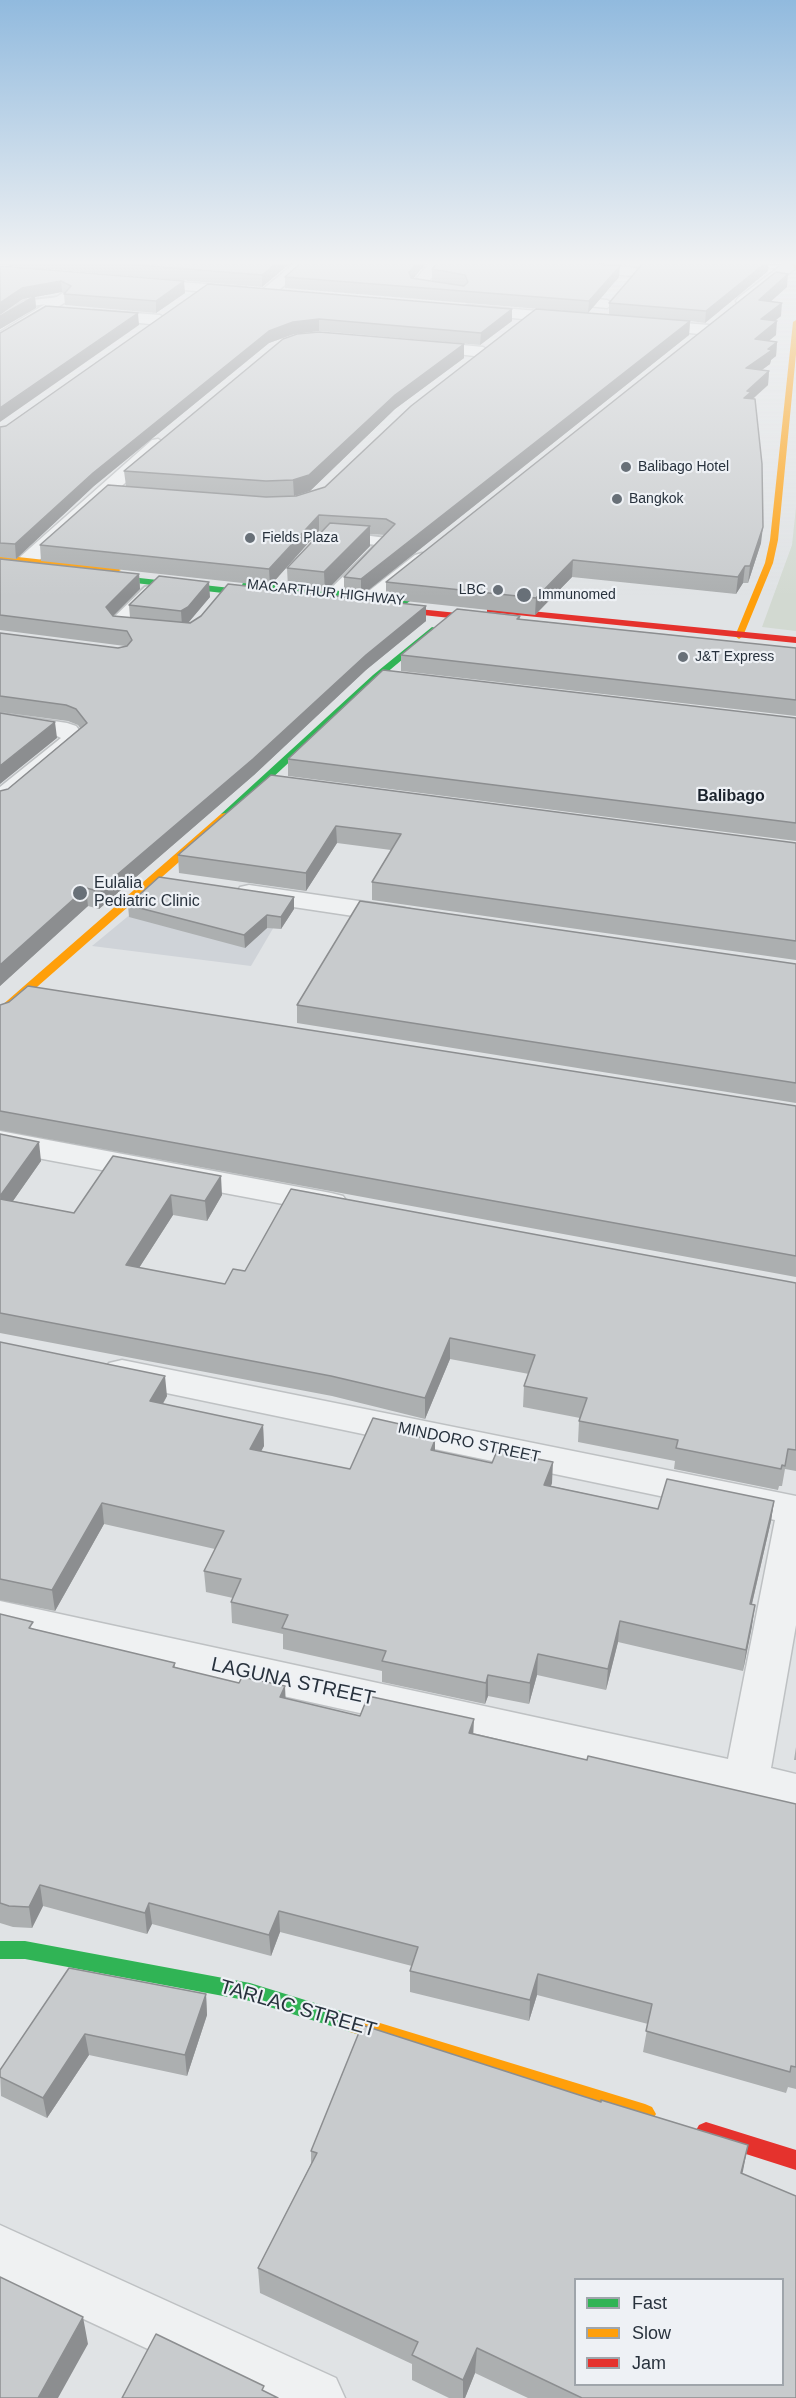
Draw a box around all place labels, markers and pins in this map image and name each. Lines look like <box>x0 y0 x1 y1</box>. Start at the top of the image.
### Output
place label: Balibago Hotel <box>638 459 729 475</box>
marker: Balibago Hotel <box>619 460 633 474</box>
place label: Bangkok <box>629 491 683 507</box>
marker: Bangkok <box>610 492 624 506</box>
place label: Fields Plaza <box>262 530 338 546</box>
marker: Fields Plaza <box>243 531 257 545</box>
place label: LBC <box>459 582 486 598</box>
marker: LBC <box>491 583 505 597</box>
marker: Immunomed <box>515 586 533 604</box>
place label: Immunomed <box>538 587 616 603</box>
place label: J&T Express <box>695 649 774 665</box>
marker: J&T Express <box>676 650 690 664</box>
place label: Eulalia Pediatric Clinic <box>94 874 200 912</box>
marker: Eulalia Pediatric Clinic <box>71 884 89 902</box>

